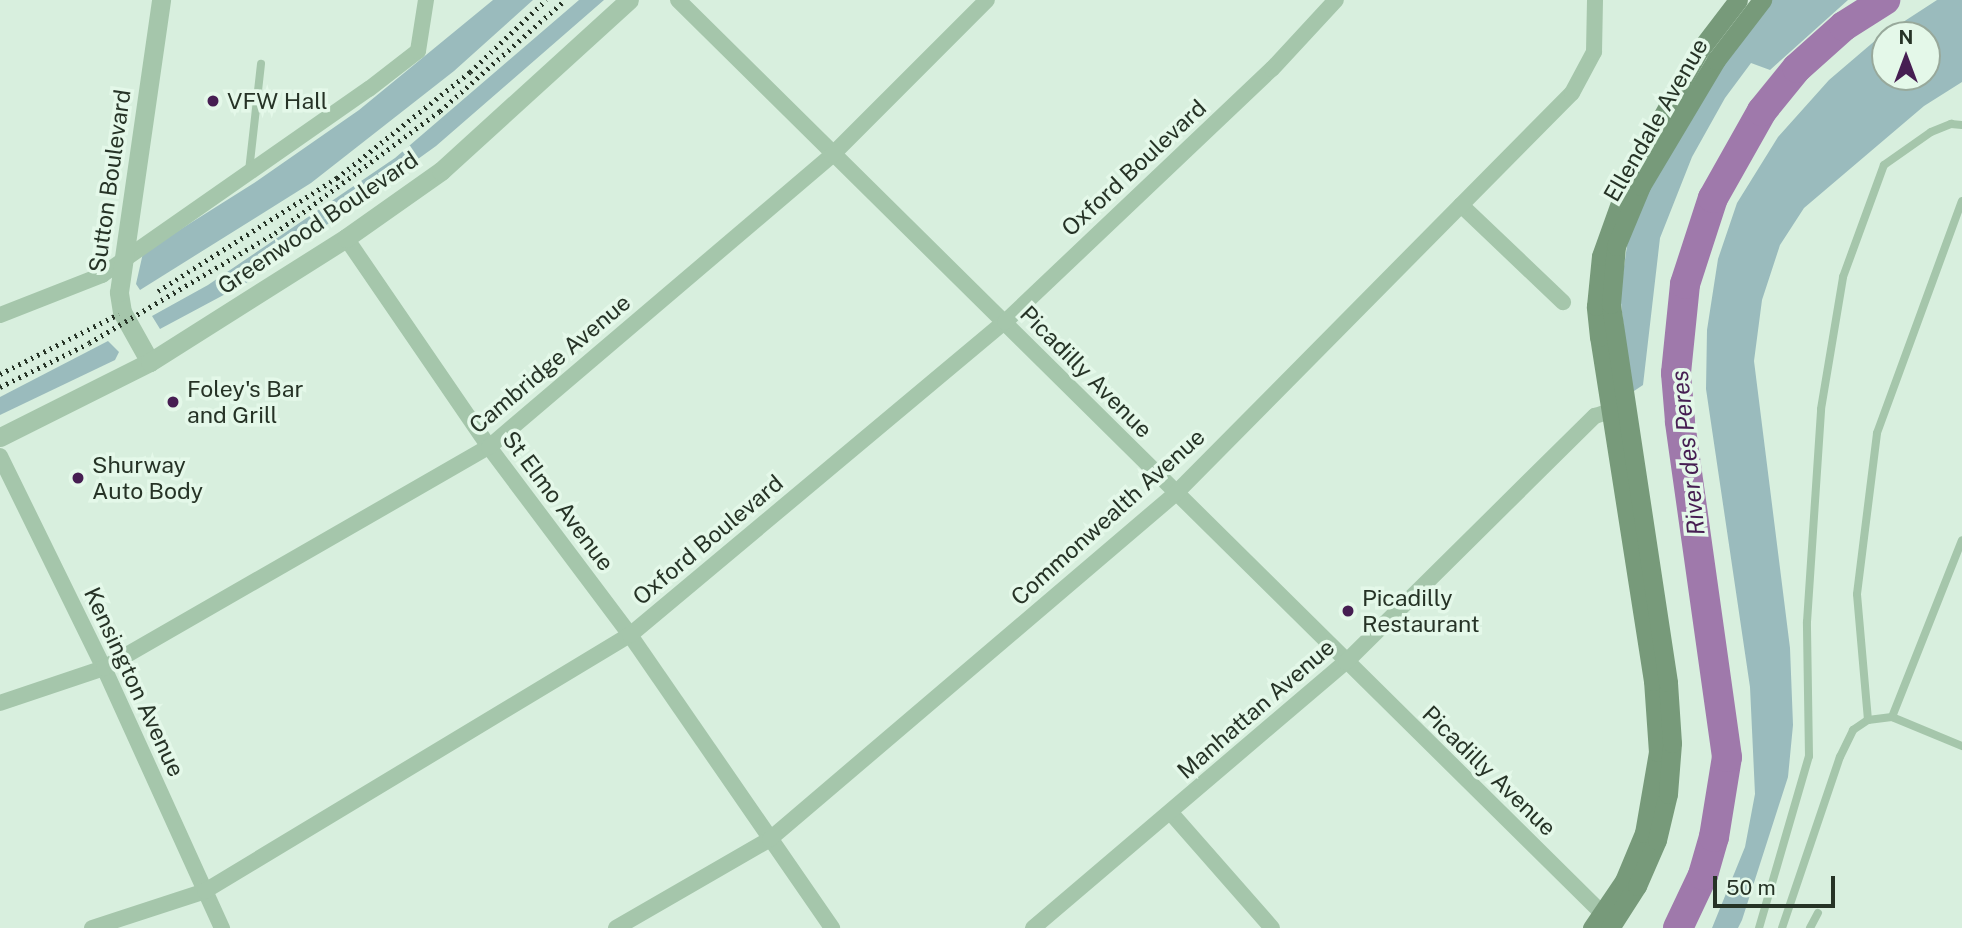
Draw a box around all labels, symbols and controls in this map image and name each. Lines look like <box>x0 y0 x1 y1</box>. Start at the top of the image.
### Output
north arrow <box>1871 21 1941 91</box>
text: N <box>1899 26 1913 48</box>
street label: Ellendale Avenue <box>1598 34 1714 206</box>
place label: VFW Hall <box>227 87 328 115</box>
street label: Sutton Boulevard <box>83 88 137 274</box>
marker: VFW Hall <box>205 93 221 109</box>
street label: Oxford Boulevard <box>1056 94 1212 242</box>
street label: Greenwood Boulevard <box>213 146 423 300</box>
street label: Cambridge Avenue <box>464 289 636 439</box>
street label: Picadilly Avenue <box>1014 300 1158 444</box>
water label: River des Peres <box>1665 369 1711 537</box>
place label: Foley's Bar and Grill <box>187 375 303 429</box>
marker: Foley's Bar and Grill <box>165 394 181 410</box>
street label: Commonwealth Avenue <box>1006 423 1210 611</box>
street label: St Elmo Avenue <box>496 426 620 576</box>
place label: Shurway Auto Body <box>92 451 203 505</box>
street label: Oxford Boulevard <box>627 469 789 611</box>
marker: Shurway Auto Body <box>70 470 86 486</box>
street label: Kensington Avenue <box>78 583 190 781</box>
place label: Picadilly Restaurant <box>1362 584 1480 638</box>
marker: Picadilly Restaurant <box>1340 603 1356 619</box>
street label: Manhattan Avenue <box>1172 633 1340 785</box>
street label: Picadilly Avenue <box>1416 700 1562 842</box>
scale bar <box>1717 862 1840 906</box>
text: 50 m <box>1726 875 1776 900</box>

